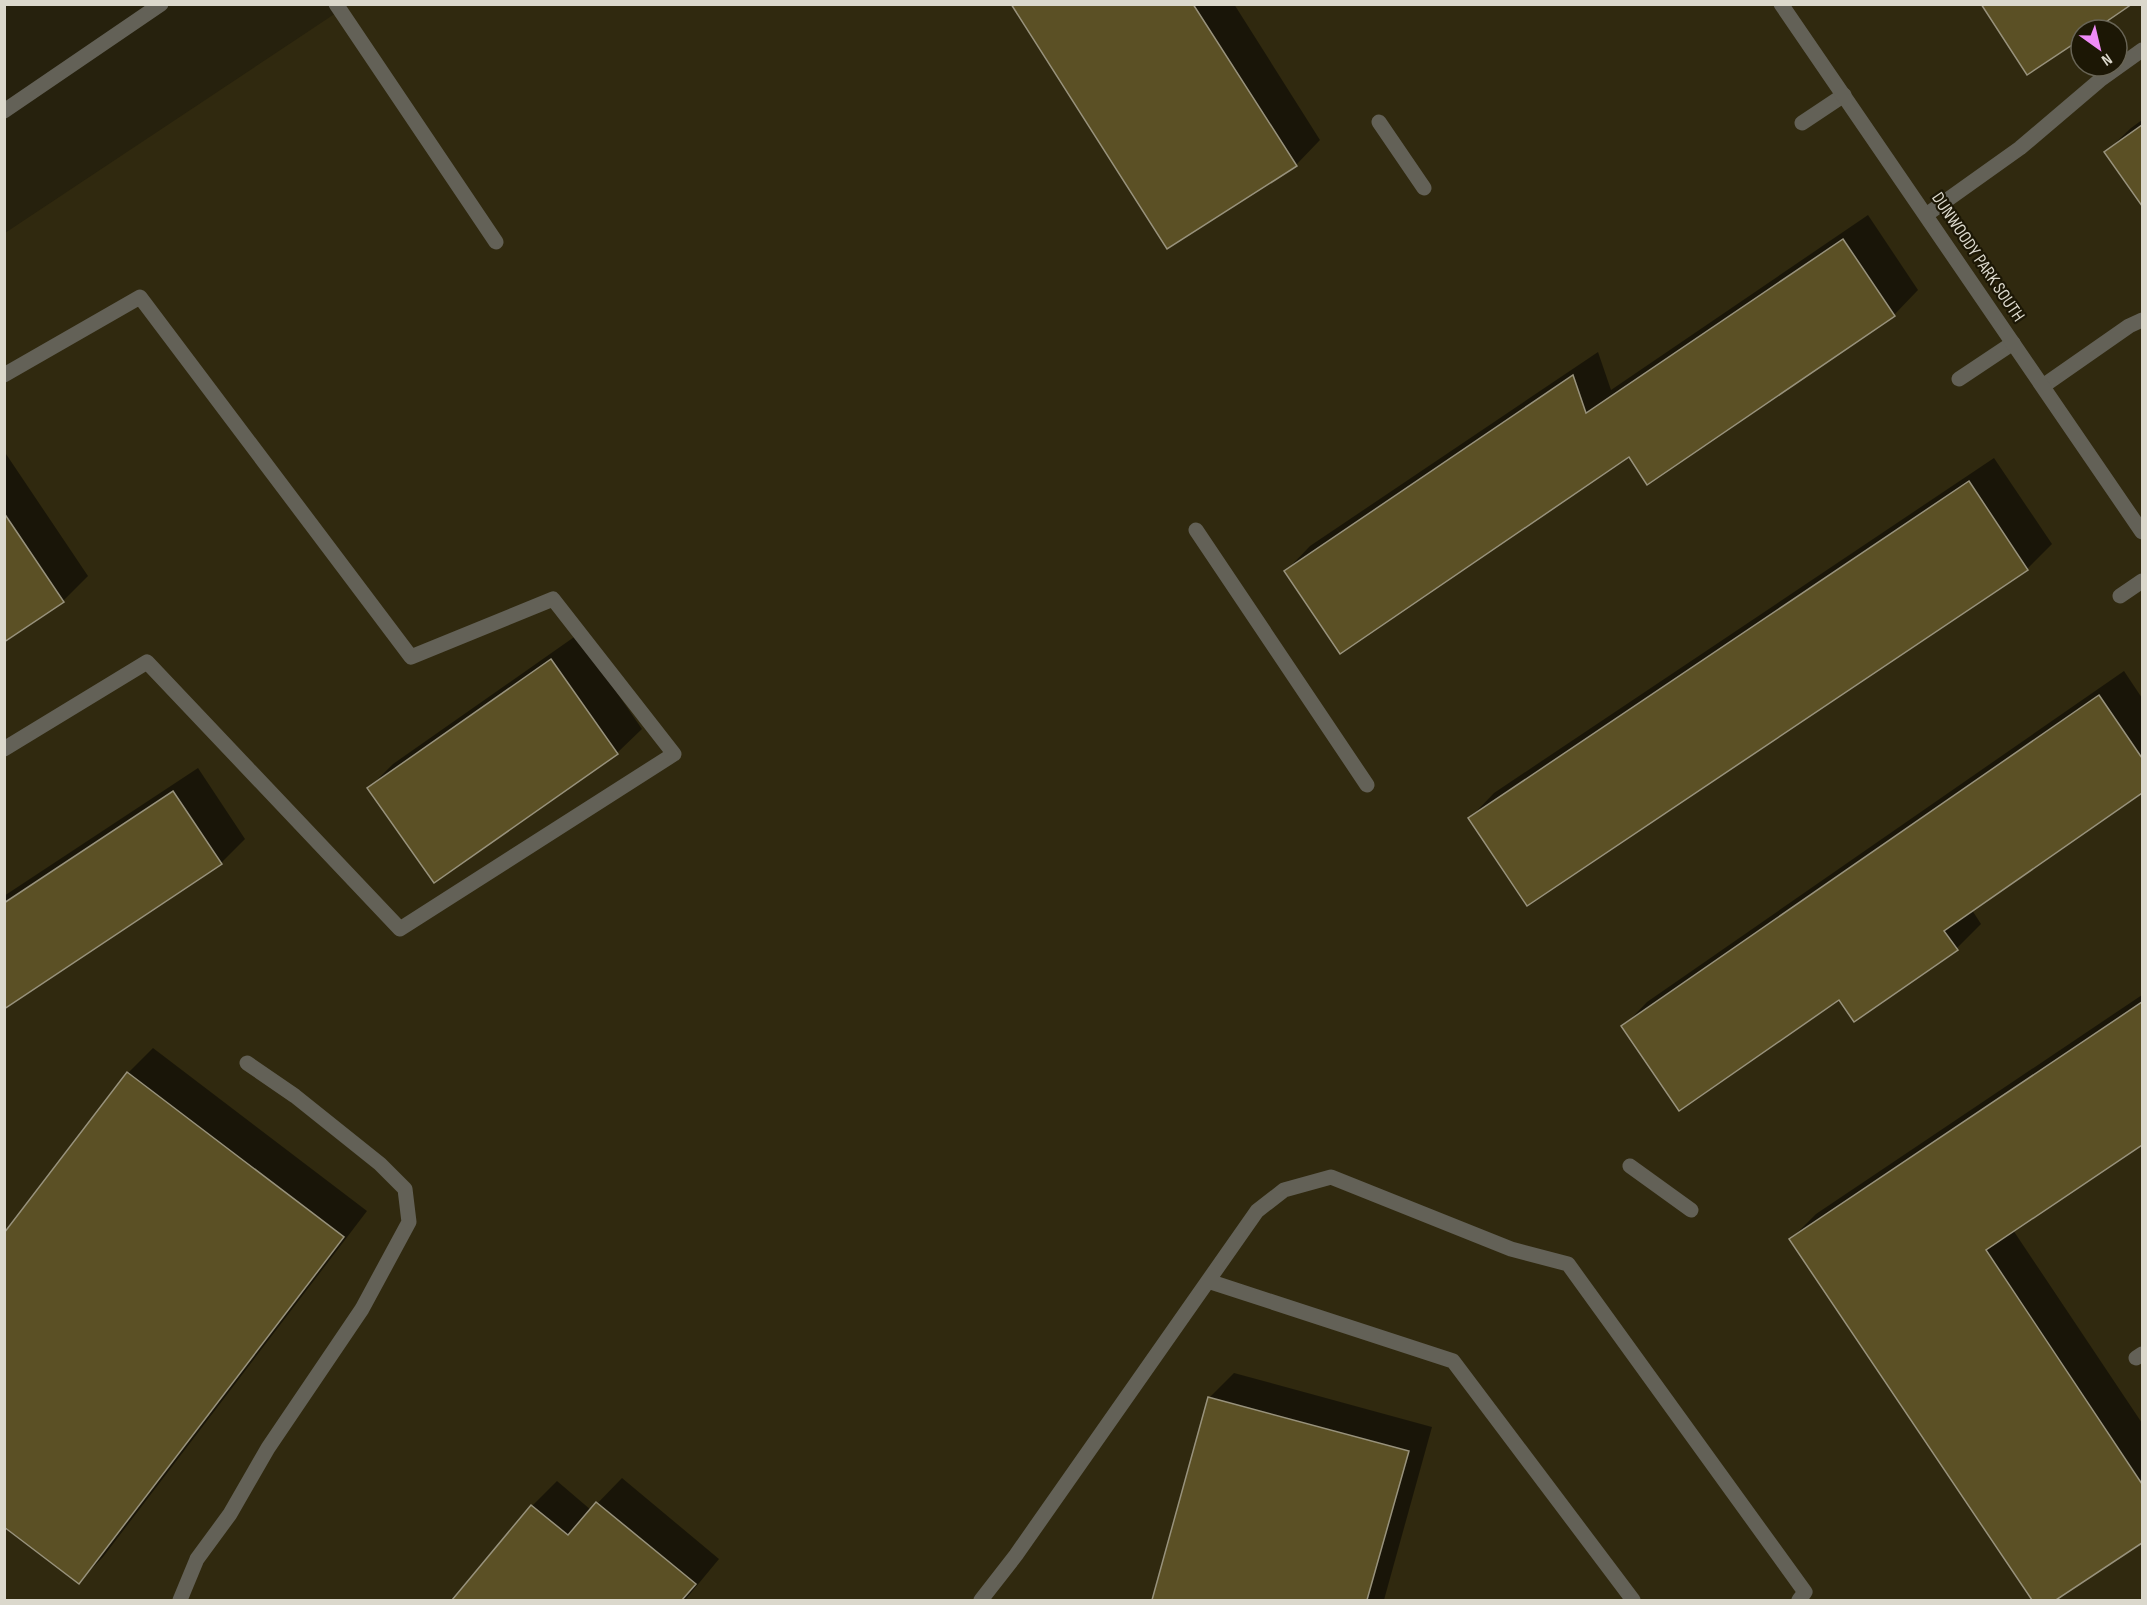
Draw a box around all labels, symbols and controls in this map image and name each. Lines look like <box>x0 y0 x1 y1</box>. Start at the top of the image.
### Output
north arrow <box>2069 18 2129 78</box>
text: N <box>2098 49 2115 69</box>
street label: DUNWOODY PARK SOUTH <box>1927 188 2029 326</box>

